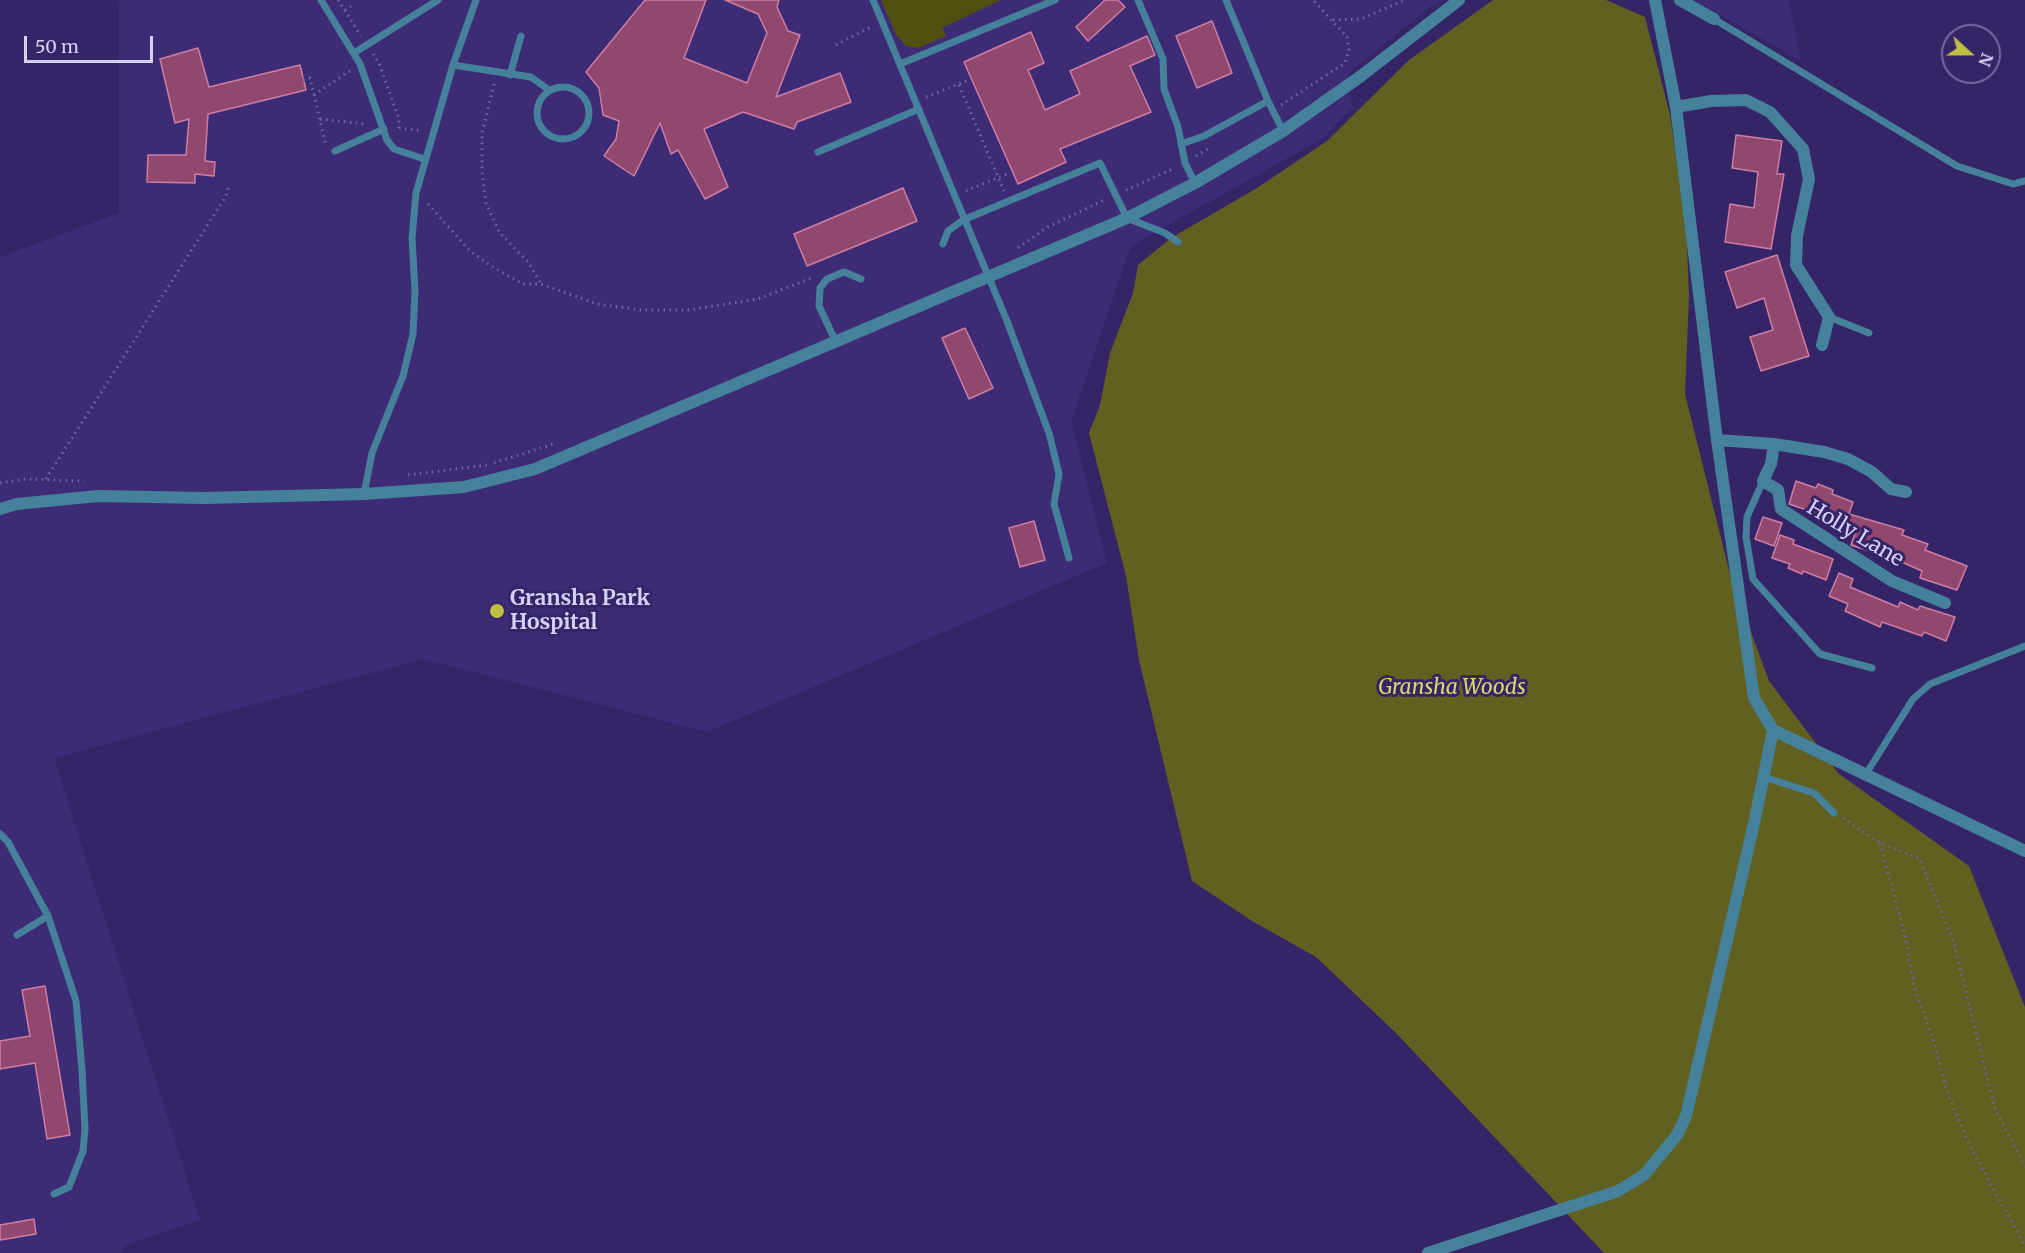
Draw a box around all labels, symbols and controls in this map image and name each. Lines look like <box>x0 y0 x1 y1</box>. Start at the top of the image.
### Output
scale bar <box>27 24 156 62</box>
north arrow <box>1941 24 2001 84</box>
text: 50 m <box>35 35 79 58</box>
text: N <box>1974 50 1998 69</box>
street label: Holly Lane <box>1802 495 1908 573</box>
place label: Gransha Park Hospital <box>510 586 650 636</box>
marker: Gransha Park Hospital <box>488 602 506 620</box>
park label: Gransha Woods <box>1378 675 1526 701</box>

